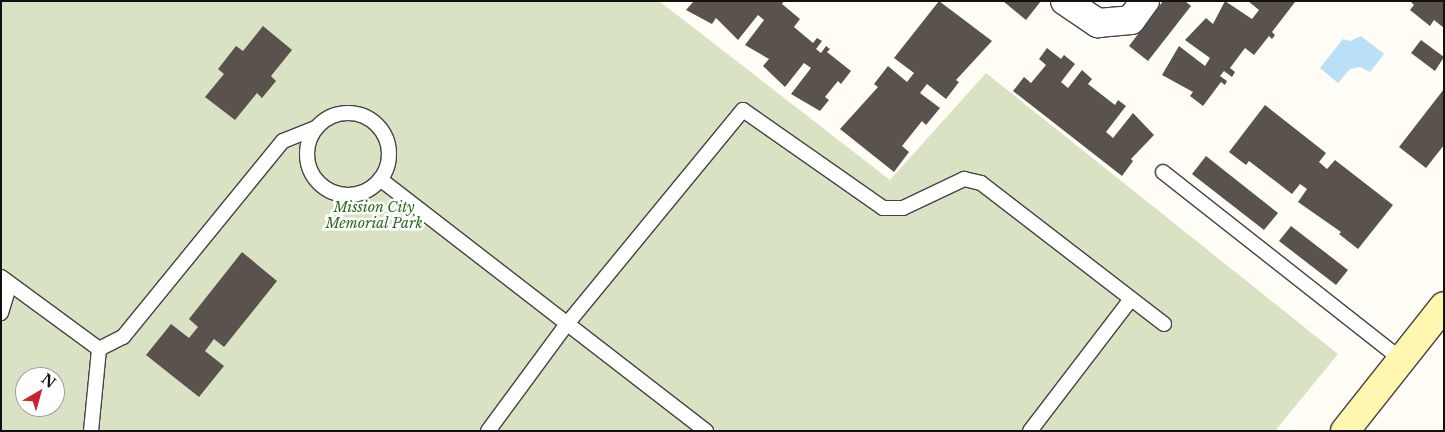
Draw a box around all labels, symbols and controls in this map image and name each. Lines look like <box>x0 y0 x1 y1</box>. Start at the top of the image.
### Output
park label: Mission City Memorial Park <box>325 199 423 232</box>
north arrow <box>15 367 65 417</box>
text: N <box>38 370 59 392</box>

